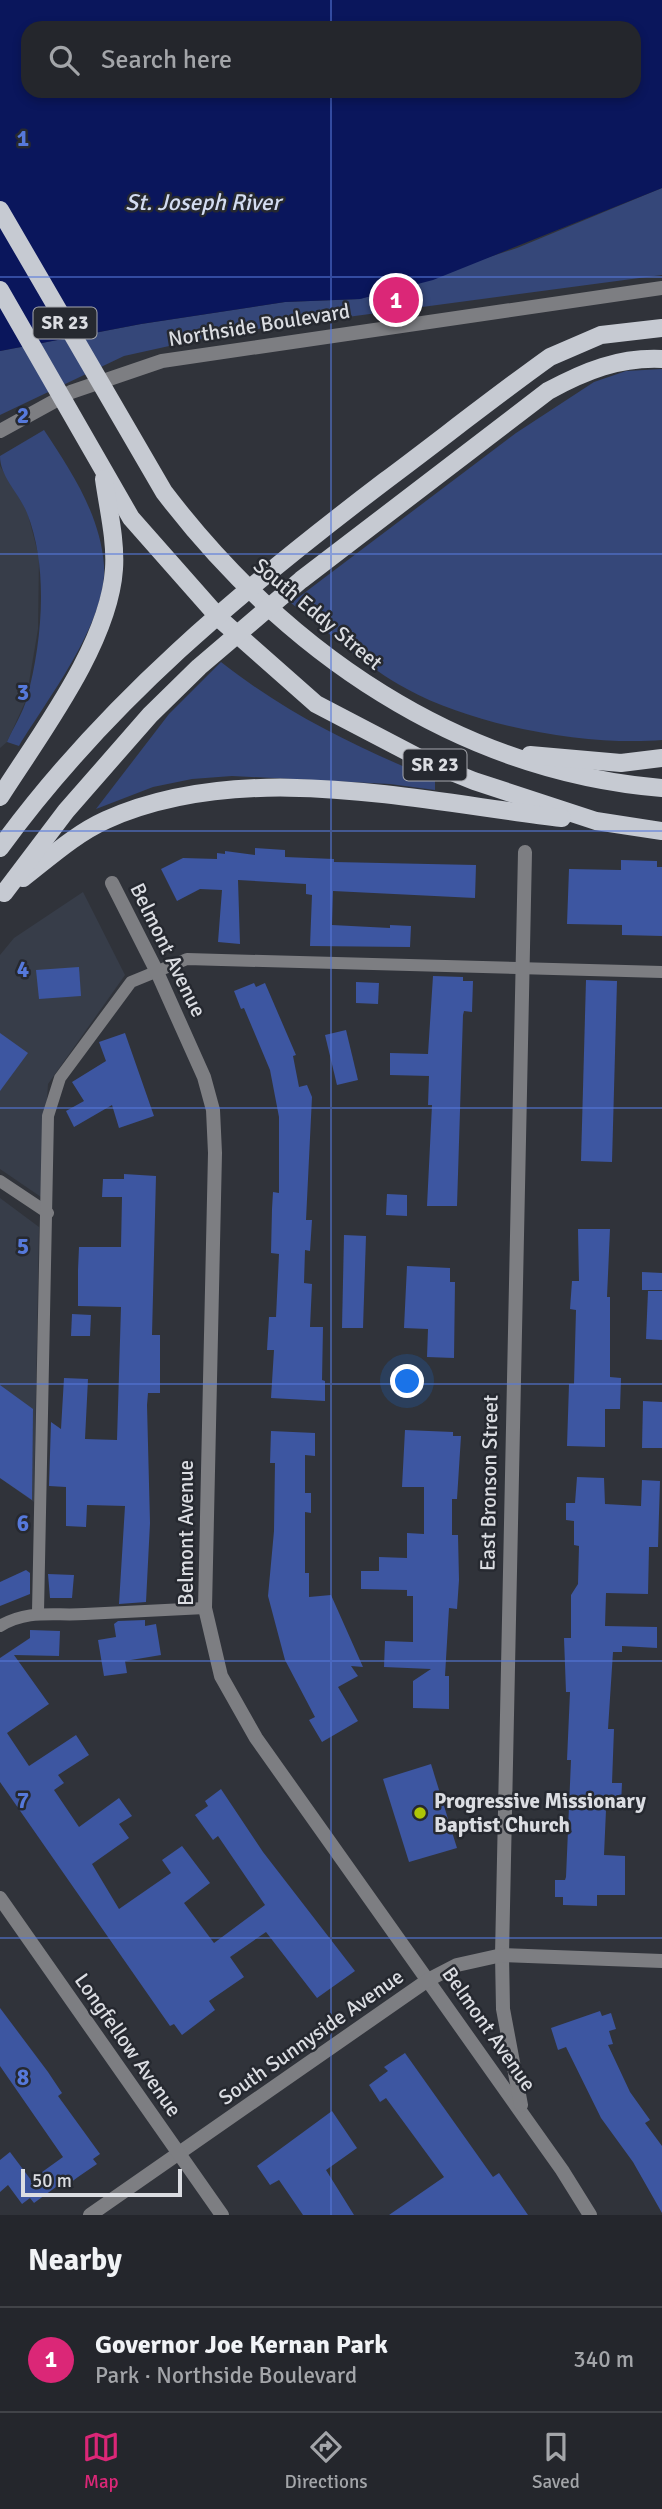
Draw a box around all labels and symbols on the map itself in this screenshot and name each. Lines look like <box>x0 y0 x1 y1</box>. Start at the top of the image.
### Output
text: 1 <box>17 124 29 153</box>
water label: St. Joseph River <box>125 188 284 217</box>
pin: 1 <box>373 274 419 326</box>
street label: Northside Boulevard <box>166 298 352 352</box>
road number: SR 23 <box>34 308 96 338</box>
text: 2 <box>17 401 29 430</box>
street label: South Eddy Street <box>248 552 388 676</box>
text: 3 <box>17 678 29 707</box>
road number: SR 23 <box>404 750 466 780</box>
street label: Belmont Avenue <box>124 879 212 1021</box>
text: 4 <box>17 955 29 984</box>
text: 5 <box>17 1232 29 1261</box>
your location <box>390 1364 424 1398</box>
street label: East Bronson Street <box>474 1395 504 1571</box>
street label: Belmont Avenue <box>173 1460 199 1606</box>
text: 6 <box>17 1509 29 1538</box>
text: 7 <box>17 1786 29 1815</box>
place label: Progressive Missionary Baptist Church <box>434 1788 647 1838</box>
marker: Progressive Missionary Baptist Church <box>412 1805 428 1821</box>
street label: Belmont Avenue <box>436 1962 542 2096</box>
street label: South Sunnyside Avenue <box>213 1963 409 2111</box>
street label: Longfellow Avenue <box>69 1968 187 2122</box>
text: 8 <box>17 2063 29 2092</box>
scale bar <box>21 2166 182 2198</box>

